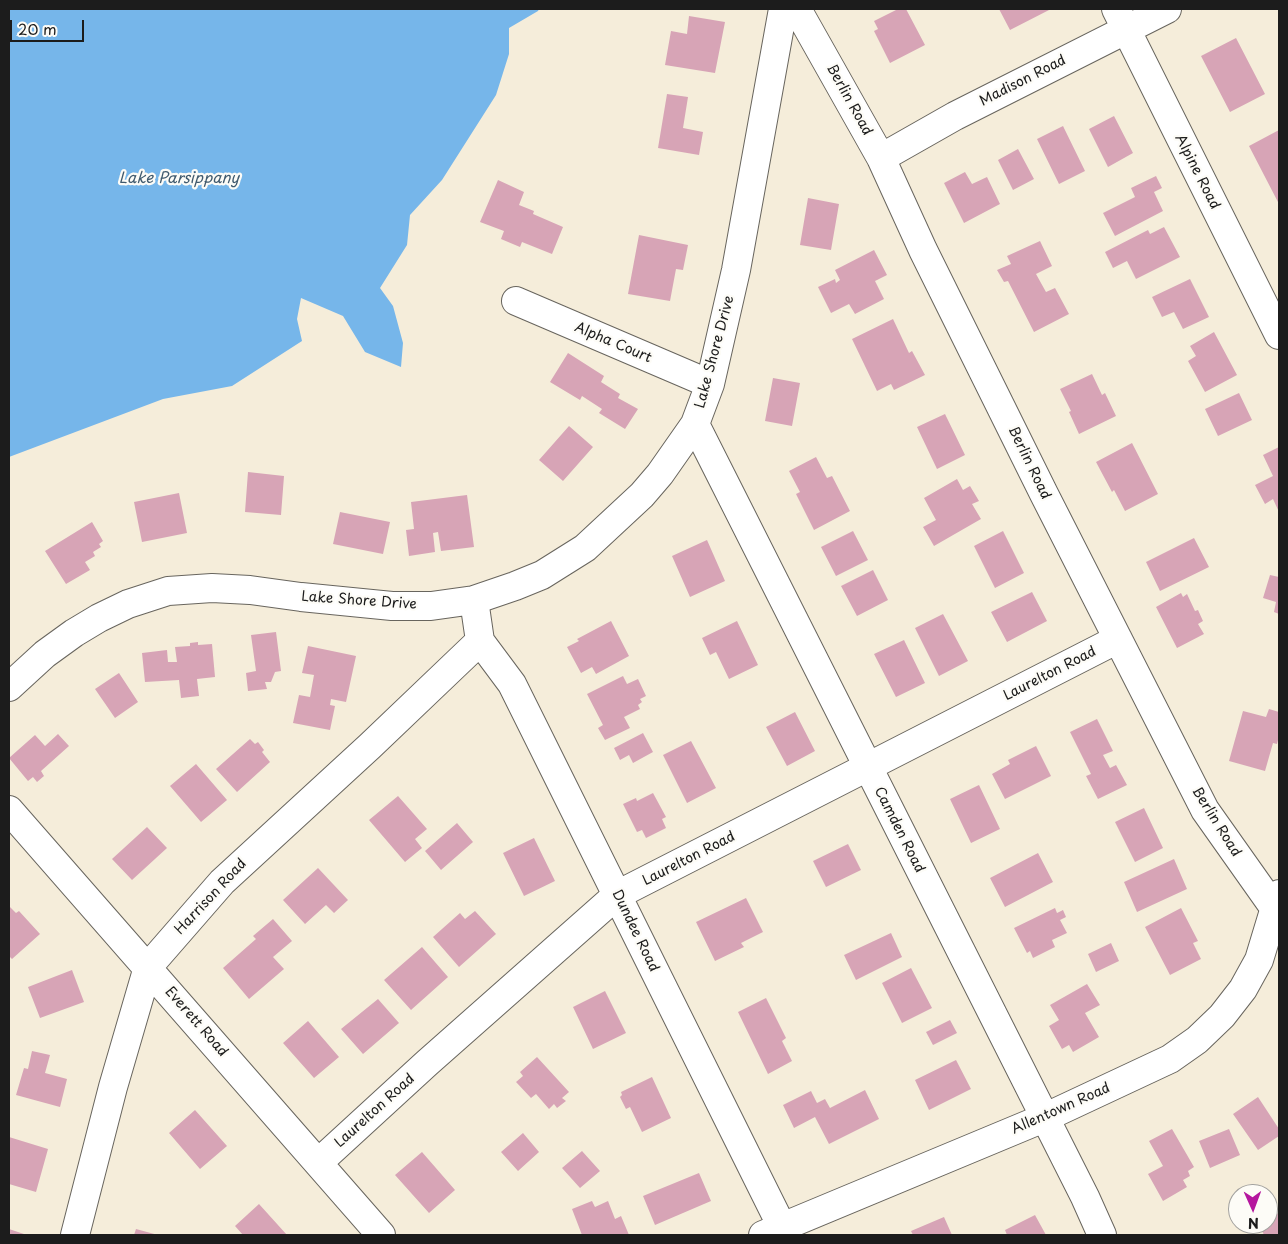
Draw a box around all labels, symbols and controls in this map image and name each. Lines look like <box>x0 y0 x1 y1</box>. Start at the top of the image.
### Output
scale bar <box>12 10 86 42</box>
text: 20 m <box>18 17 57 40</box>
street label: Madison Road <box>977 52 1069 110</box>
street label: Berlin Road <box>822 61 876 139</box>
street label: Alpine Road <box>1171 132 1223 212</box>
water label: Lake Parsippany <box>119 170 239 188</box>
street label: Lake Shore Drive <box>692 294 738 410</box>
street label: Alpha Court <box>572 319 654 367</box>
street label: Berlin Road <box>1004 424 1054 502</box>
street label: Lake Shore Drive <box>301 589 417 613</box>
street label: Laurelton Road <box>1001 643 1099 705</box>
street label: Camden Road <box>870 784 928 876</box>
street label: Berlin Road <box>1188 784 1244 860</box>
street label: Laurelton Road <box>640 828 738 890</box>
street label: Harrison Road <box>172 856 250 938</box>
street label: Dundee Road <box>608 887 662 975</box>
street label: Everett Road <box>161 984 231 1060</box>
street label: Laurelton Road <box>332 1071 418 1151</box>
street label: Allentown Road <box>1009 1080 1113 1138</box>
north arrow <box>1228 1184 1278 1234</box>
text: N <box>1248 1213 1259 1234</box>

